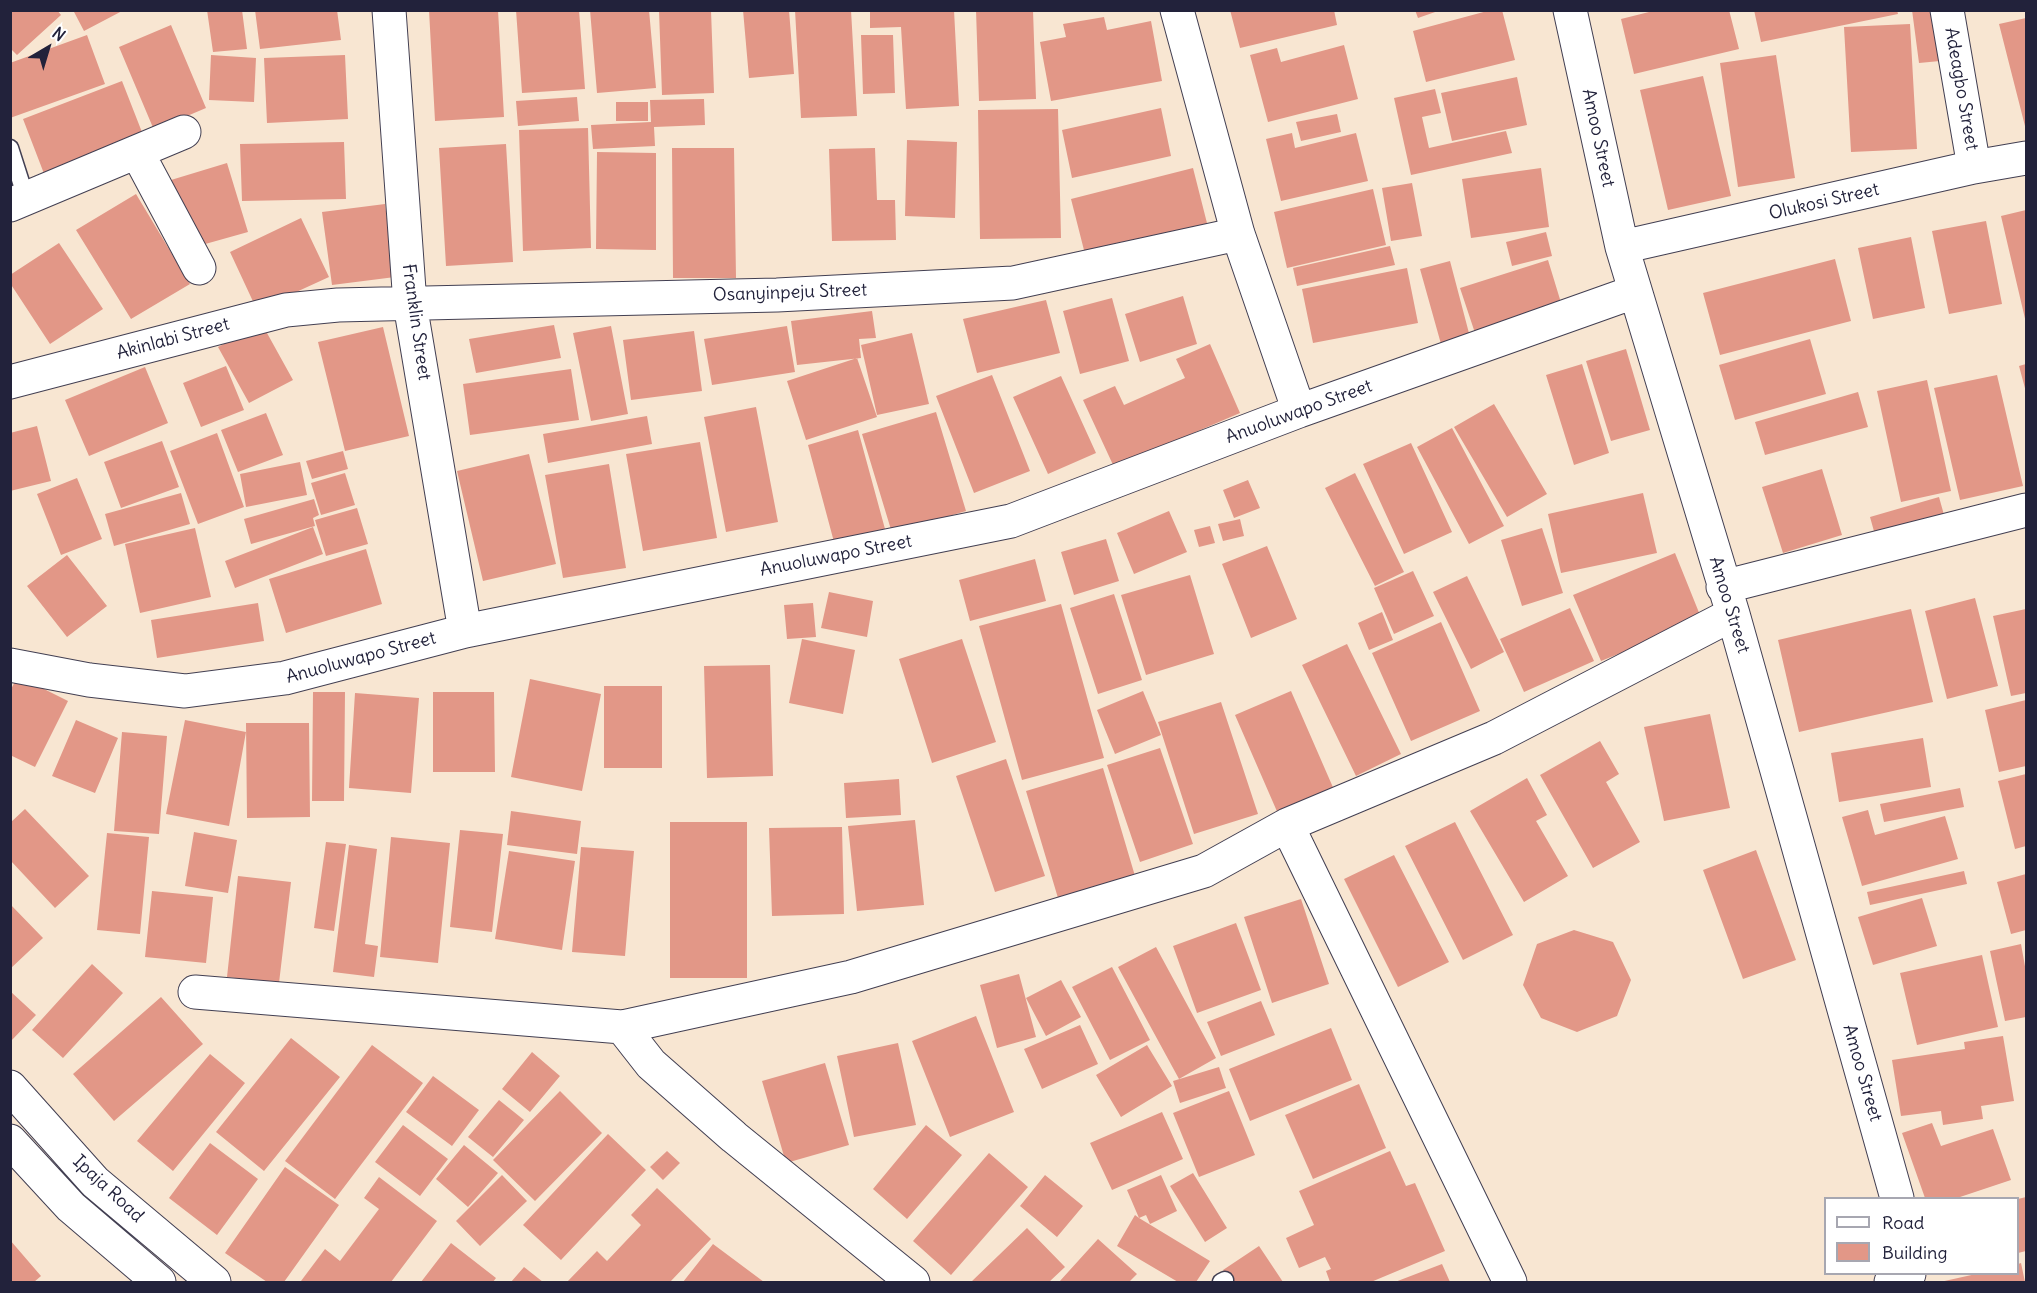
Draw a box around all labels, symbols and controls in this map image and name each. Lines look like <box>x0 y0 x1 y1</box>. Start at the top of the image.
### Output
north arrow <box>18 18 78 78</box>
text: N <box>49 23 70 45</box>
street label: Adeagbo Street <box>1940 26 1982 152</box>
street label: Amoo Street <box>1577 87 1619 189</box>
street label: Olukosi Street <box>1767 179 1881 225</box>
street label: Franklin Street <box>397 262 435 382</box>
street label: Osanyinpeju Street <box>713 280 867 306</box>
street label: Akinlabi Street <box>114 314 232 364</box>
street label: Anuoluwapo Street <box>1223 375 1375 449</box>
street label: Anuoluwapo Street <box>758 531 914 581</box>
street label: Amoo Street <box>1704 554 1754 656</box>
street label: Anuoluwapo Street <box>284 628 438 688</box>
street label: Amoo Street <box>1838 1022 1886 1124</box>
street label: Ipaja Road <box>68 1151 148 1227</box>
legend <box>1824 1197 2019 1275</box>
text: Road <box>1882 1211 1924 1234</box>
text: Building <box>1882 1241 1947 1264</box>

